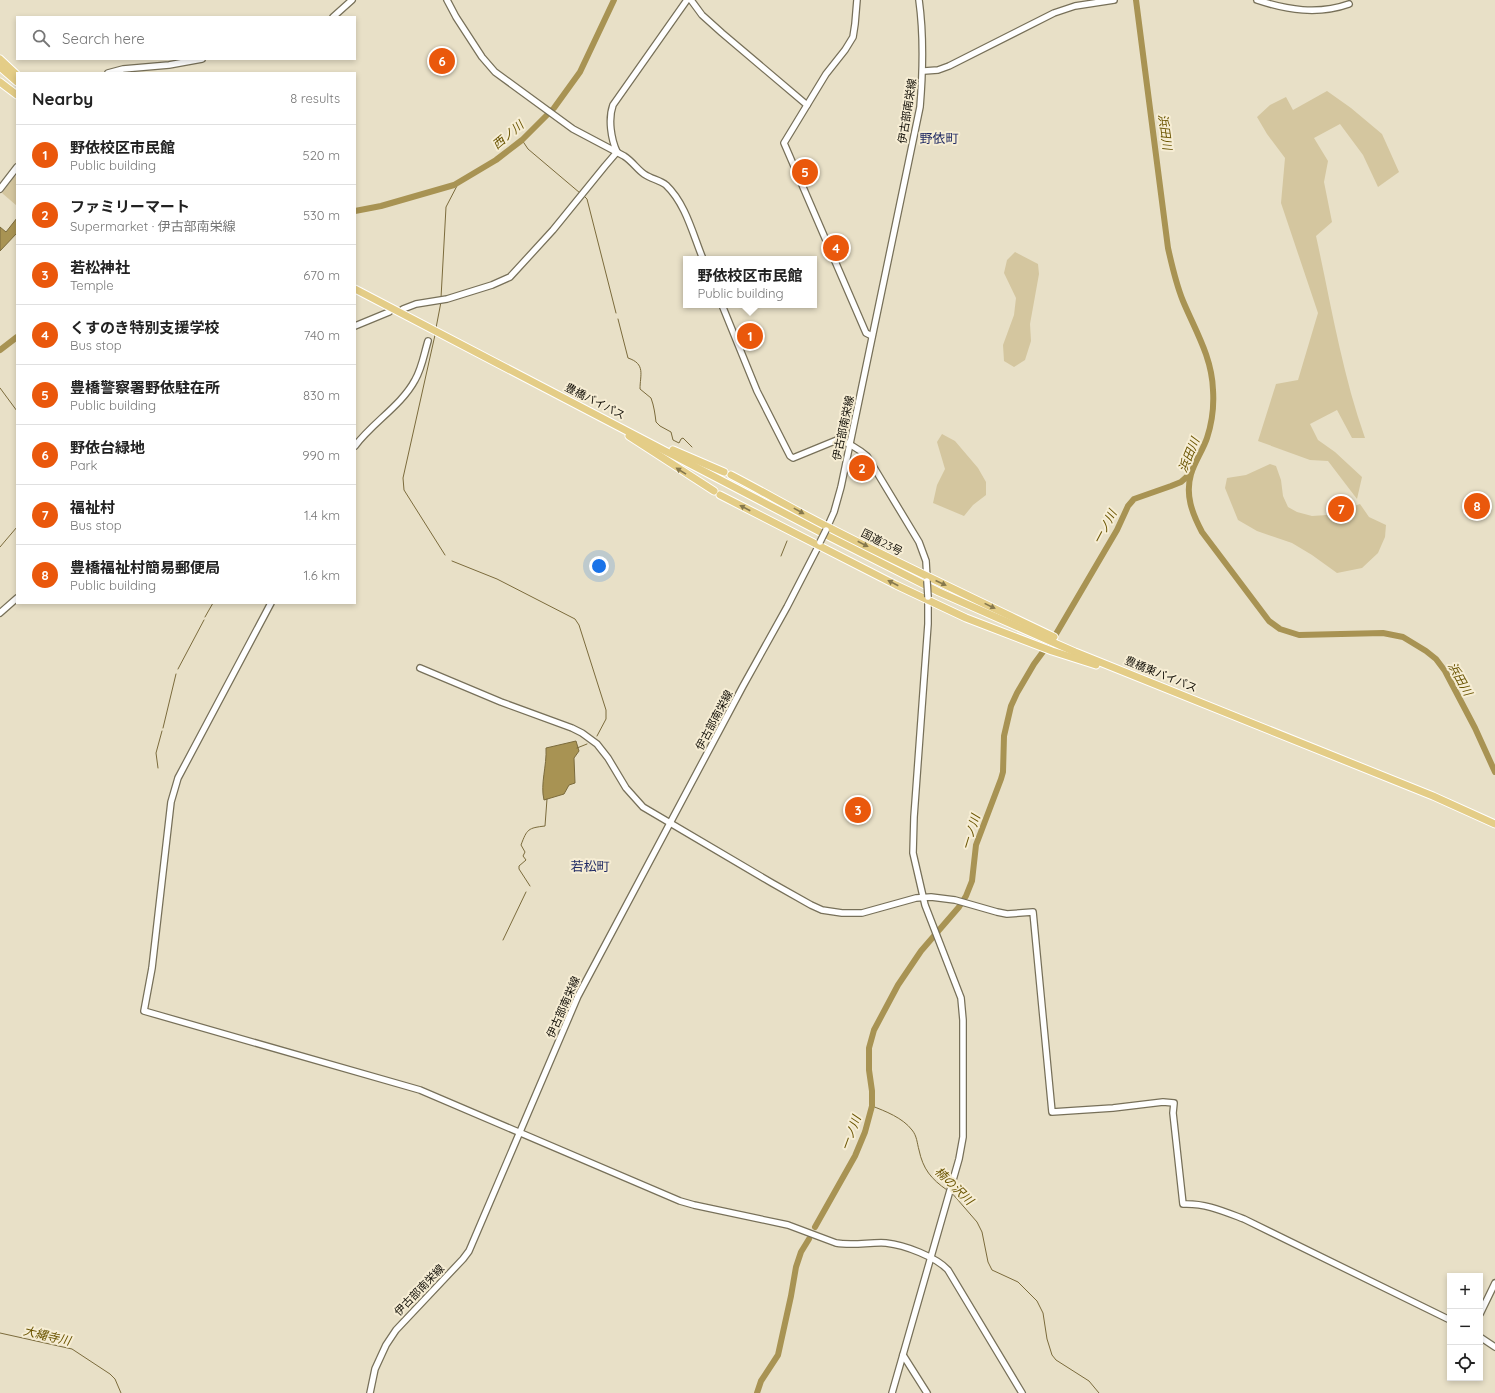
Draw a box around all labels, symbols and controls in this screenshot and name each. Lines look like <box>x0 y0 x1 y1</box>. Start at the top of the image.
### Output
search box <box>16 16 356 60</box>
icon: search <box>30 27 52 49</box>
text: Search here <box>62 29 145 48</box>
pin: 6 <box>429 46 455 76</box>
street label: 伊古部南栄線 <box>895 77 919 145</box>
text: Nearby <box>32 88 93 109</box>
text: 8 results <box>290 90 340 106</box>
water label: 浜田川 <box>1156 113 1176 153</box>
water label: 西ノ川 <box>489 116 528 152</box>
district label: 野依町 <box>919 130 959 146</box>
text: 野依校区市民館 <box>70 138 175 157</box>
text: 1 <box>42 147 48 163</box>
text: 520 m <box>303 147 340 163</box>
text: Public building <box>70 157 156 173</box>
pin: 5 <box>792 157 818 187</box>
text: ファミリーマート <box>70 197 190 216</box>
text: 2 <box>41 207 49 223</box>
text: 530 m <box>303 207 340 223</box>
text: Supermarket · 伊古部南栄線 <box>70 218 236 234</box>
pin: 4 <box>823 233 849 263</box>
popup <box>683 256 817 308</box>
text: 若松神社 <box>70 258 130 277</box>
text: 野依校区市民館 <box>697 266 803 285</box>
text: 3 <box>42 267 48 283</box>
text: 670 m <box>303 267 340 283</box>
text: Temple <box>70 277 114 293</box>
text: Public building <box>697 285 784 301</box>
text: くすのき特別支援学校 <box>70 318 220 337</box>
pin: 1 <box>737 321 763 351</box>
text: 4 <box>41 327 49 343</box>
text: 740 m <box>304 327 340 343</box>
text: Bus stop <box>70 337 122 353</box>
text: 豊橋警察署野依駐在所 <box>70 378 220 397</box>
street label: 豊橋バイパス <box>563 380 627 422</box>
text: 5 <box>41 387 49 403</box>
text: 830 m <box>303 387 340 403</box>
street label: 伊古部南栄線 <box>829 394 857 462</box>
text: Public building <box>70 397 156 413</box>
water label: 浜田川 <box>1175 433 1203 474</box>
text: 野依台緑地 <box>70 438 145 457</box>
text: 6 <box>41 447 49 463</box>
text: 990 m <box>302 447 340 463</box>
pin: 2 <box>849 453 875 483</box>
text: Park <box>70 457 98 473</box>
one-way arrow <box>676 467 686 475</box>
pin: 8 <box>1464 491 1490 521</box>
pin: 7 <box>1328 494 1354 524</box>
text: 福祉村 <box>70 498 115 517</box>
one-way arrow <box>739 504 750 511</box>
water label: 一ノ川 <box>1089 506 1121 546</box>
text: 7 <box>41 507 49 523</box>
text: 1.4 km <box>304 507 340 523</box>
one-way arrow <box>793 507 805 514</box>
text: Bus stop <box>70 517 122 533</box>
street label: 国道23号 <box>859 526 905 558</box>
one-way arrow <box>857 541 868 548</box>
your location <box>589 556 609 576</box>
text: 豊橋福祉村簡易郵便局 <box>70 558 220 577</box>
text: 8 <box>41 567 49 583</box>
text: 1.6 km <box>303 567 340 583</box>
text: Public building <box>70 577 156 593</box>
one-way arrow <box>887 580 899 586</box>
one-way arrow <box>935 580 947 586</box>
one-way arrow <box>984 603 995 610</box>
street label: 豊橋東バイパス <box>1123 653 1199 695</box>
water label: 浜田川 <box>1445 659 1477 700</box>
street label: 伊古部南栄線 <box>692 688 736 752</box>
pin: 3 <box>845 795 871 825</box>
water label: 一ノ川 <box>958 811 984 851</box>
district label: 若松町 <box>570 858 610 874</box>
street label: 伊古部南栄線 <box>543 974 583 1040</box>
water label: 一ノ川 <box>837 1111 864 1152</box>
water label: 楠の沢川 <box>932 1164 978 1209</box>
street label: 伊古部南栄線 <box>391 1261 447 1319</box>
map controls <box>1447 1273 1483 1381</box>
button: + <box>1447 1273 1483 1309</box>
button: − <box>1447 1309 1483 1345</box>
water label: 大縄寺川 <box>22 1323 74 1349</box>
button: locate <box>1447 1345 1483 1381</box>

